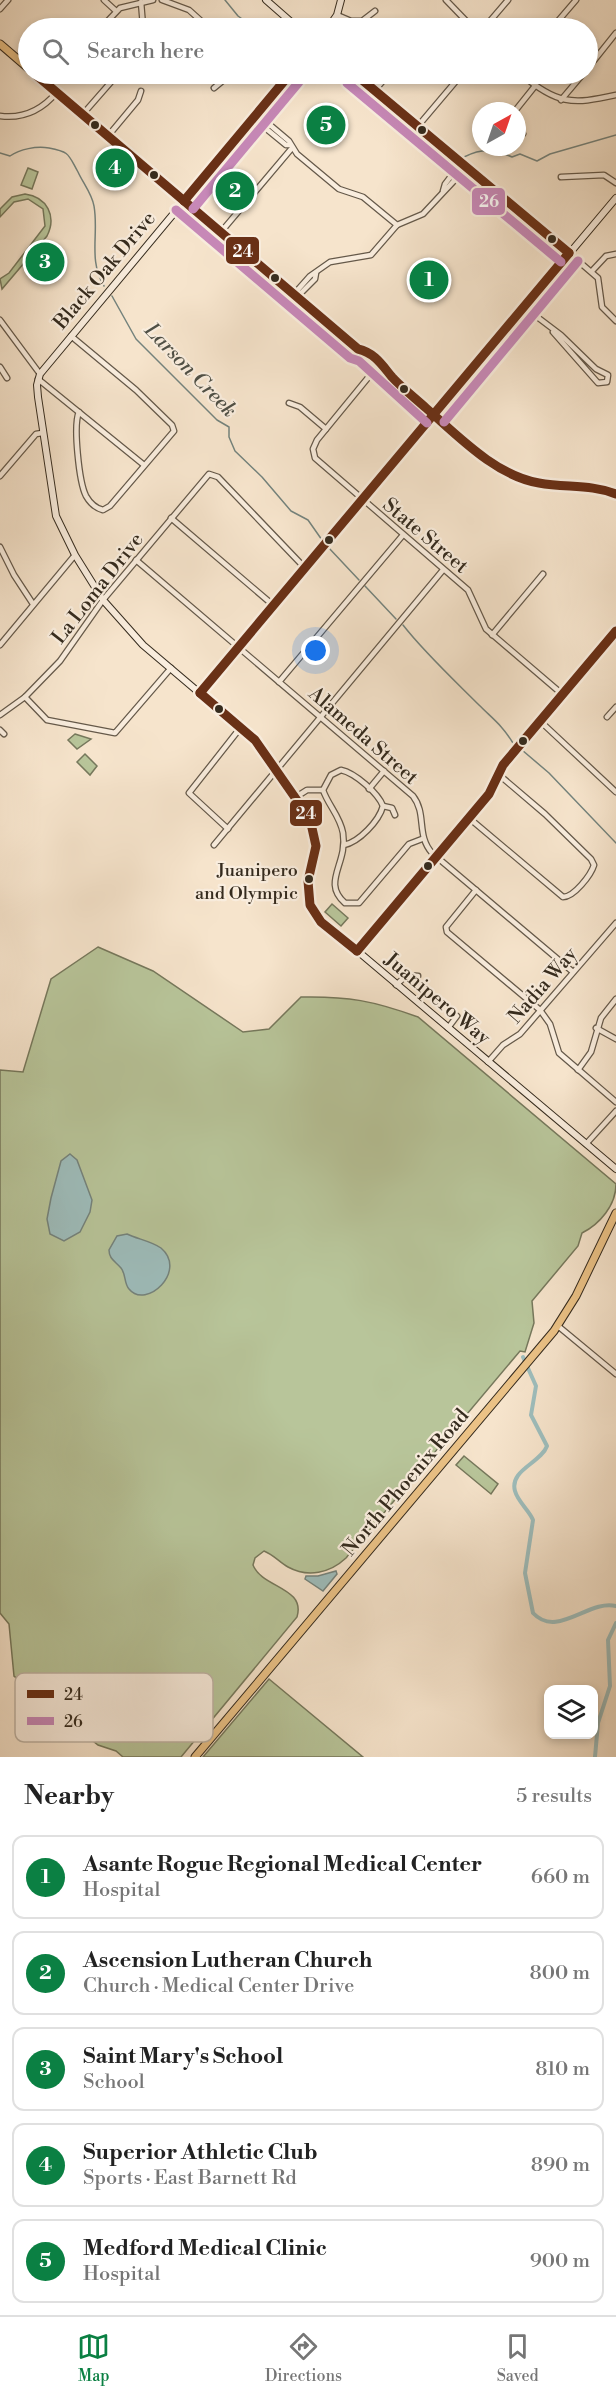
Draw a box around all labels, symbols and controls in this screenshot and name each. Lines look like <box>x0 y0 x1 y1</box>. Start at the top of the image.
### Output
search box <box>18 18 598 84</box>
icon: search <box>39 35 72 68</box>
text: Search here <box>87 38 204 65</box>
pin: 5 <box>306 102 346 148</box>
north arrow <box>472 102 526 156</box>
unlabelled marker <box>89 119 101 131</box>
unlabelled marker <box>416 124 428 136</box>
pin: 4 <box>96 146 134 190</box>
pin: 2 <box>216 168 254 213</box>
unlabelled marker <box>148 169 160 181</box>
line badge: 26 <box>471 187 506 216</box>
text: 26 <box>479 192 499 212</box>
street label: Black Oak Drive <box>48 207 162 336</box>
unlabelled marker <box>546 233 558 245</box>
line badge: 24 <box>225 236 260 265</box>
pin: 3 <box>26 240 64 284</box>
text: 24 <box>233 242 254 262</box>
pin: 1 <box>410 258 448 302</box>
unlabelled marker <box>269 272 281 284</box>
water label: Larson Creek <box>138 317 242 423</box>
unlabelled marker <box>398 383 410 395</box>
street label: State Street <box>377 493 473 579</box>
street label: La Loma Drive <box>47 528 149 650</box>
unlabelled marker <box>323 534 335 546</box>
your location <box>301 636 330 665</box>
street label: Alameda Street <box>302 681 423 791</box>
unlabelled marker <box>213 703 225 715</box>
unlabelled marker <box>517 735 529 747</box>
line badge: 24 <box>289 799 323 827</box>
text: 24 <box>296 804 317 824</box>
place label: Juanipero and Olympic <box>195 859 298 905</box>
unlabelled marker <box>422 860 434 872</box>
marker: Juanipero and Olympic <box>303 873 315 885</box>
street label: Nadia Way <box>503 942 583 1029</box>
street label: Juanipero Way <box>378 947 495 1051</box>
street label: North Phoenix Road <box>337 1404 475 1562</box>
legend <box>15 1673 213 1742</box>
text: 24 <box>64 1685 83 1705</box>
map controls <box>544 1685 598 1739</box>
button: layers <box>544 1685 598 1739</box>
text: 26 <box>64 1712 83 1732</box>
text: Nearby <box>24 1780 114 1812</box>
text: 5 results <box>516 1784 592 1809</box>
text: Asante Rogue Regional Medical Center <box>83 1851 482 1878</box>
text: 1 <box>41 1865 50 1890</box>
text: 660 m <box>531 1865 590 1890</box>
text: Hospital <box>83 1878 160 1903</box>
text: Ascension Lutheran Church <box>83 1947 372 1974</box>
text: 2 <box>39 1961 52 1986</box>
text: 800 m <box>530 1961 590 1986</box>
text: Church · Medical Center Drive <box>83 1974 354 1999</box>
text: Saint Mary's School <box>83 2043 283 2070</box>
text: 3 <box>39 2057 52 2082</box>
text: 810 m <box>535 2057 590 2082</box>
text: School <box>83 2070 145 2095</box>
text: Superior Athletic Club <box>83 2139 318 2166</box>
text: 4 <box>39 2153 52 2178</box>
text: 890 m <box>531 2153 590 2178</box>
text: Sports · East Barnett Rd <box>83 2166 297 2191</box>
text: Medford Medical Clinic <box>83 2235 327 2262</box>
text: 5 <box>39 2249 52 2274</box>
text: 900 m <box>530 2249 590 2274</box>
text: Hospital <box>83 2262 160 2287</box>
tab: Map <box>77 2330 110 2386</box>
tab: Directions <box>265 2330 342 2386</box>
tab: Saved <box>497 2330 539 2386</box>

